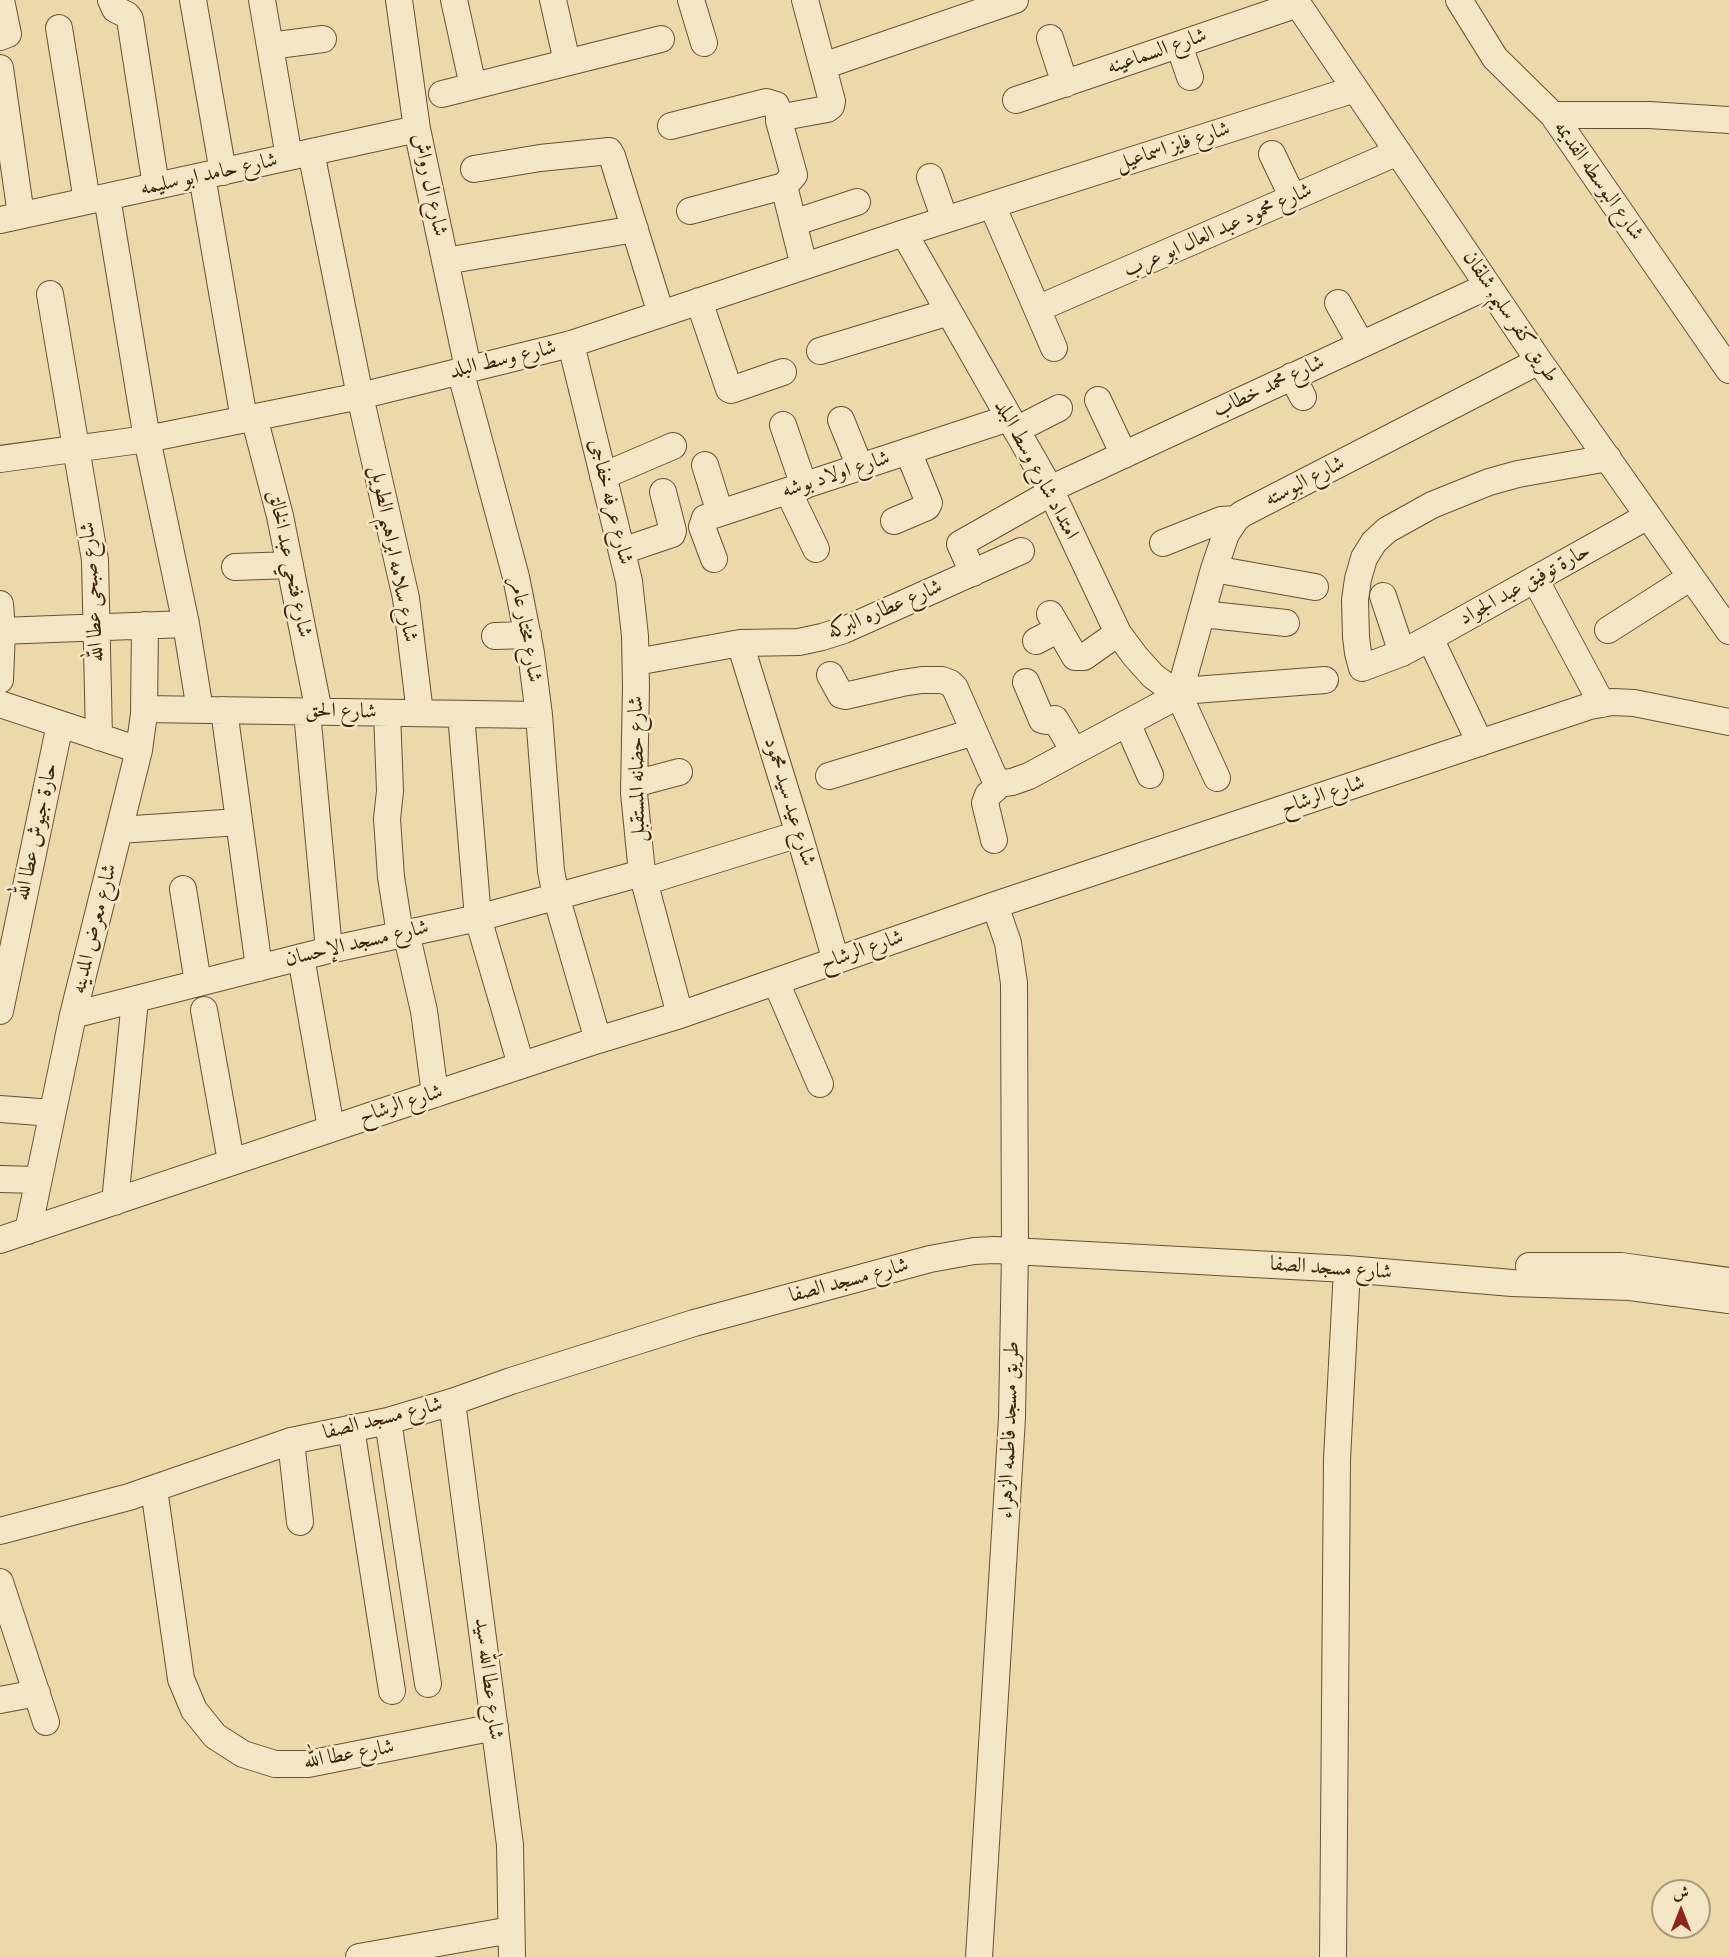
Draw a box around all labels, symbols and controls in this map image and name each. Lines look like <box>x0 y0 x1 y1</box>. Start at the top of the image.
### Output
street label: شارع السماعينه <box>1104 23 1210 81</box>
street label: شارع البوسطه القديمه <box>1547 116 1649 246</box>
street label: شارع فايز اسماعيل <box>1113 117 1233 177</box>
street label: شارع ال رواش <box>406 131 452 239</box>
street label: شارع حامد ابو سليمه <box>138 148 280 202</box>
street label: شارع محمود عبد العال ابو عرب <box>1120 178 1316 284</box>
street label: طريق كفر سليم, شلقان <box>1457 246 1563 388</box>
street label: شارع وسط البلد <box>447 335 559 385</box>
street label: شارع محمد خطاب <box>1209 350 1329 424</box>
street label: امتداد شارع وسط البلد <box>989 396 1083 544</box>
street label: شارع عرفه خفاجى <box>582 437 638 567</box>
street label: شارع اولاد بوشه <box>779 446 893 504</box>
street label: شارع البوسته <box>1261 451 1349 513</box>
street label: شارع سلامه ابراهيم الطويل <box>364 464 422 644</box>
street label: شارع فتحي عبد الخالق <box>261 488 317 640</box>
street label: شارع صبحى عطا الله <box>76 521 110 663</box>
street label: حارة توفيق عبد الجواد <box>1455 539 1595 631</box>
street label: شارع عطاره البركه <box>824 574 946 646</box>
street label: شارع مختار عامر <box>503 575 547 685</box>
street label: شارع حضانه المستقبل <box>624 696 652 842</box>
street label: شارع الحق <box>305 699 377 725</box>
street label: شارع عيد سيد محمود <box>757 735 821 869</box>
street label: حارة جيوش عطا الله <box>10 761 64 903</box>
street label: شارع الرشاح <box>1278 771 1368 821</box>
street label: شارع معرض المدينه <box>67 861 123 997</box>
street label: شارع مسجد الإحسان <box>283 915 431 973</box>
street label: شارع الرشاح <box>817 925 907 977</box>
street label: شارع الرشاح <box>356 1080 446 1130</box>
street label: شارع مسجد الصفا <box>1269 1252 1393 1286</box>
street label: شارع مسجد الصفا <box>787 1253 911 1309</box>
street label: طريق مسجد فاطمه الزهراء <box>994 1341 1026 1519</box>
street label: شارع مسجد الصفا <box>321 1392 445 1446</box>
street label: شارع عطا الله سيد <box>468 1617 508 1741</box>
street label: شارع عطا الله <box>302 1735 396 1775</box>
north arrow <box>1651 1879 1711 1939</box>
text: ش <box>1673 1883 1689 1903</box>

